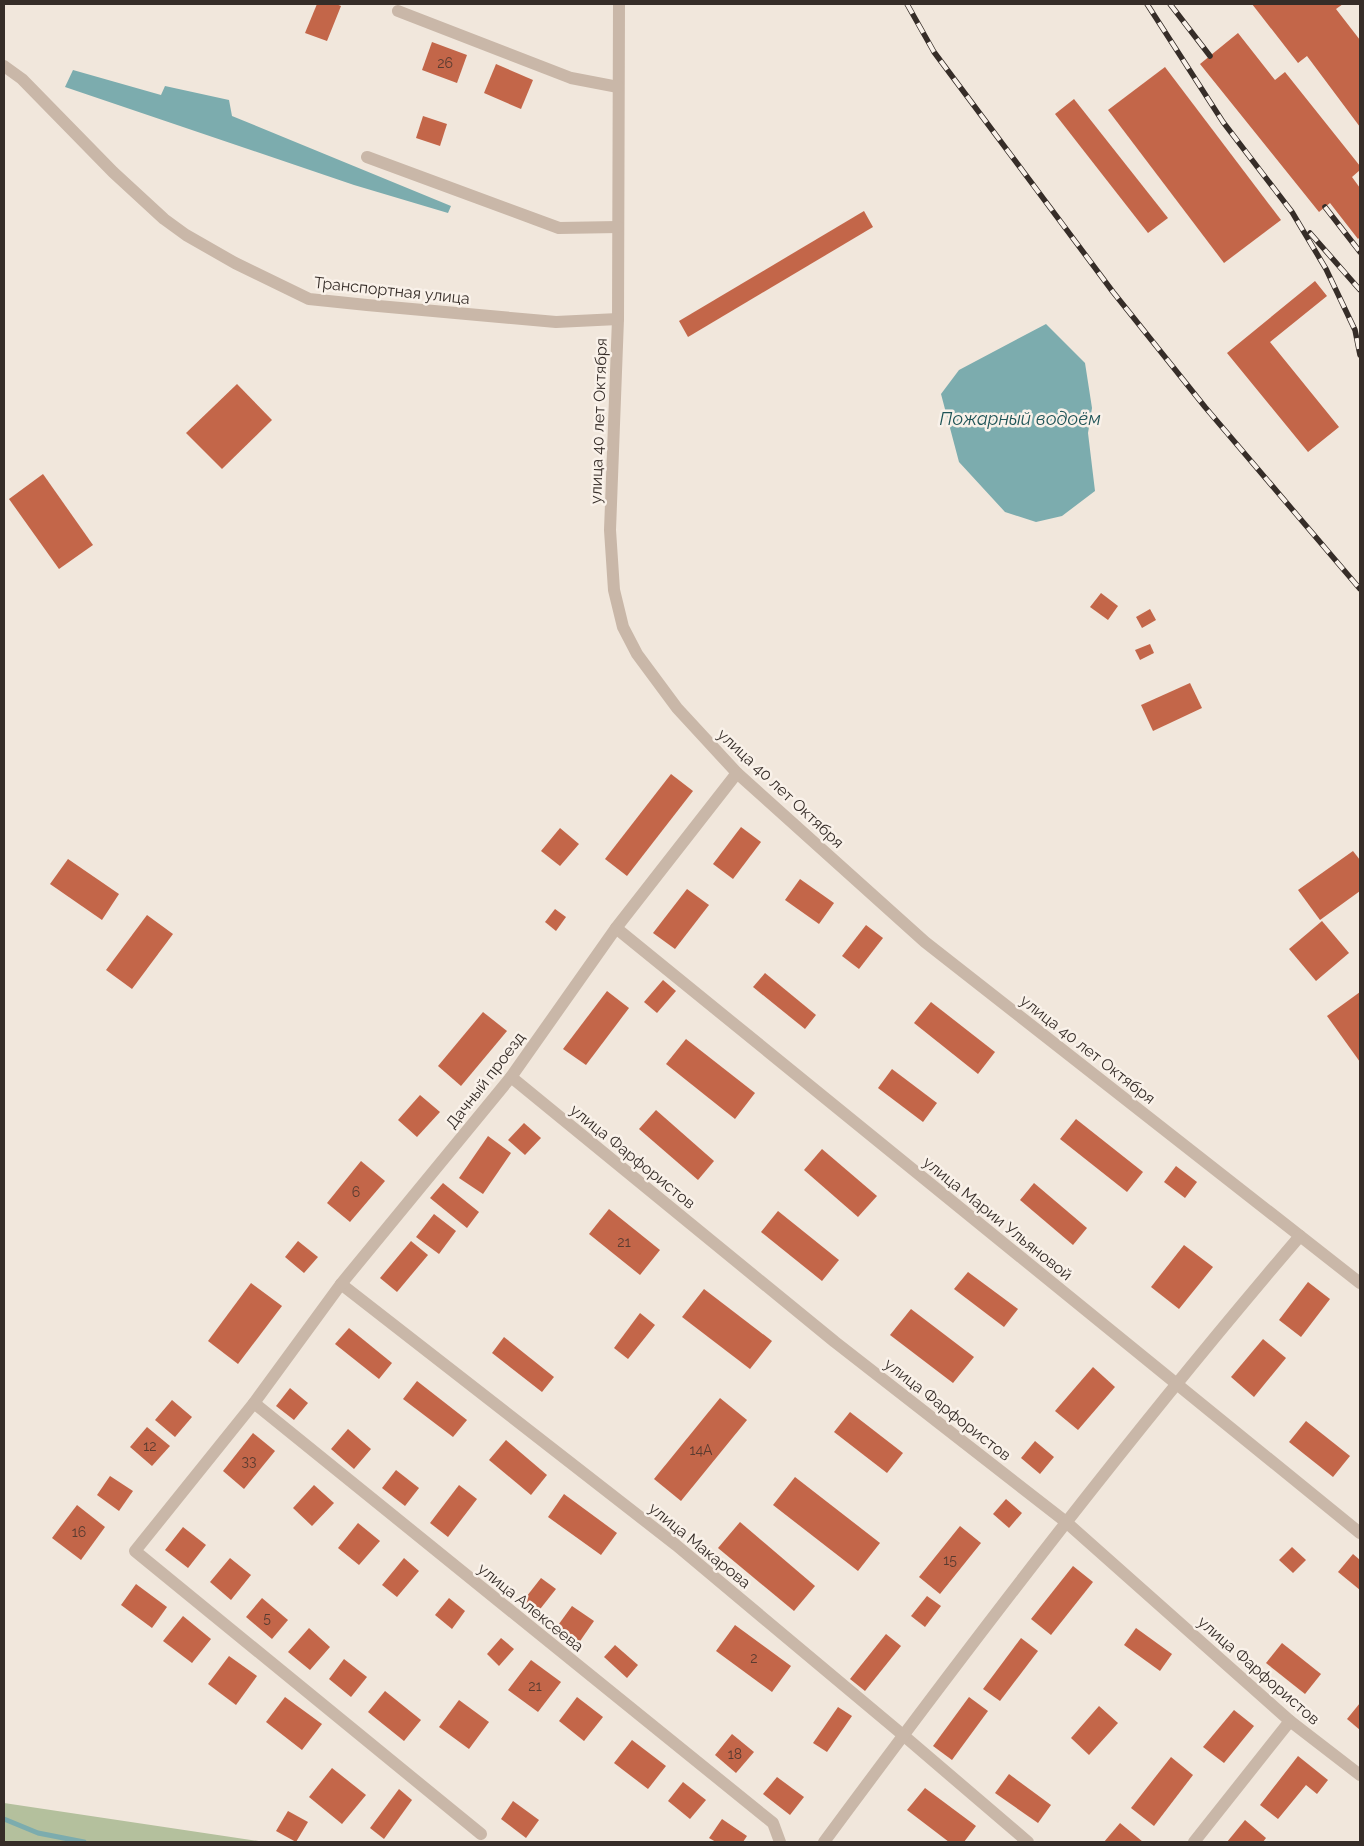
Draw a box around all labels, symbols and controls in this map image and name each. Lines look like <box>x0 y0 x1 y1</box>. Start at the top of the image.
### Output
house number: 26 <box>437 55 453 71</box>
street label: Транспортная улица <box>313 273 471 308</box>
street label: улица 40 лет Октября <box>586 338 611 504</box>
water label: Пожарный водоём <box>939 408 1101 429</box>
street label: улица 40 лет Октября <box>713 725 848 852</box>
street label: улица 40 лет Октября <box>1016 991 1159 1108</box>
street label: Дачный проезд <box>442 1028 529 1132</box>
street label: улица Фарфористов <box>566 1100 699 1213</box>
street label: улица Марии Ульяновой <box>919 1152 1076 1284</box>
house number: 6 <box>352 1184 360 1200</box>
house number: 21 <box>617 1234 631 1250</box>
street label: улица Фарфористов <box>881 1354 1015 1465</box>
house number: 12 <box>143 1438 157 1454</box>
house number: 14А <box>689 1442 713 1458</box>
house number: 33 <box>242 1453 256 1469</box>
street label: улица Макарова <box>645 1498 755 1592</box>
house number: 16 <box>72 1524 86 1540</box>
house number: 15 <box>943 1552 957 1568</box>
street label: улица Алексеева <box>474 1559 588 1656</box>
house number: 5 <box>263 1610 271 1626</box>
street label: улица Фарфористов <box>1194 1612 1324 1729</box>
house number: 2 <box>750 1650 758 1666</box>
house number: 21 <box>528 1678 542 1694</box>
house number: 18 <box>728 1746 742 1762</box>

